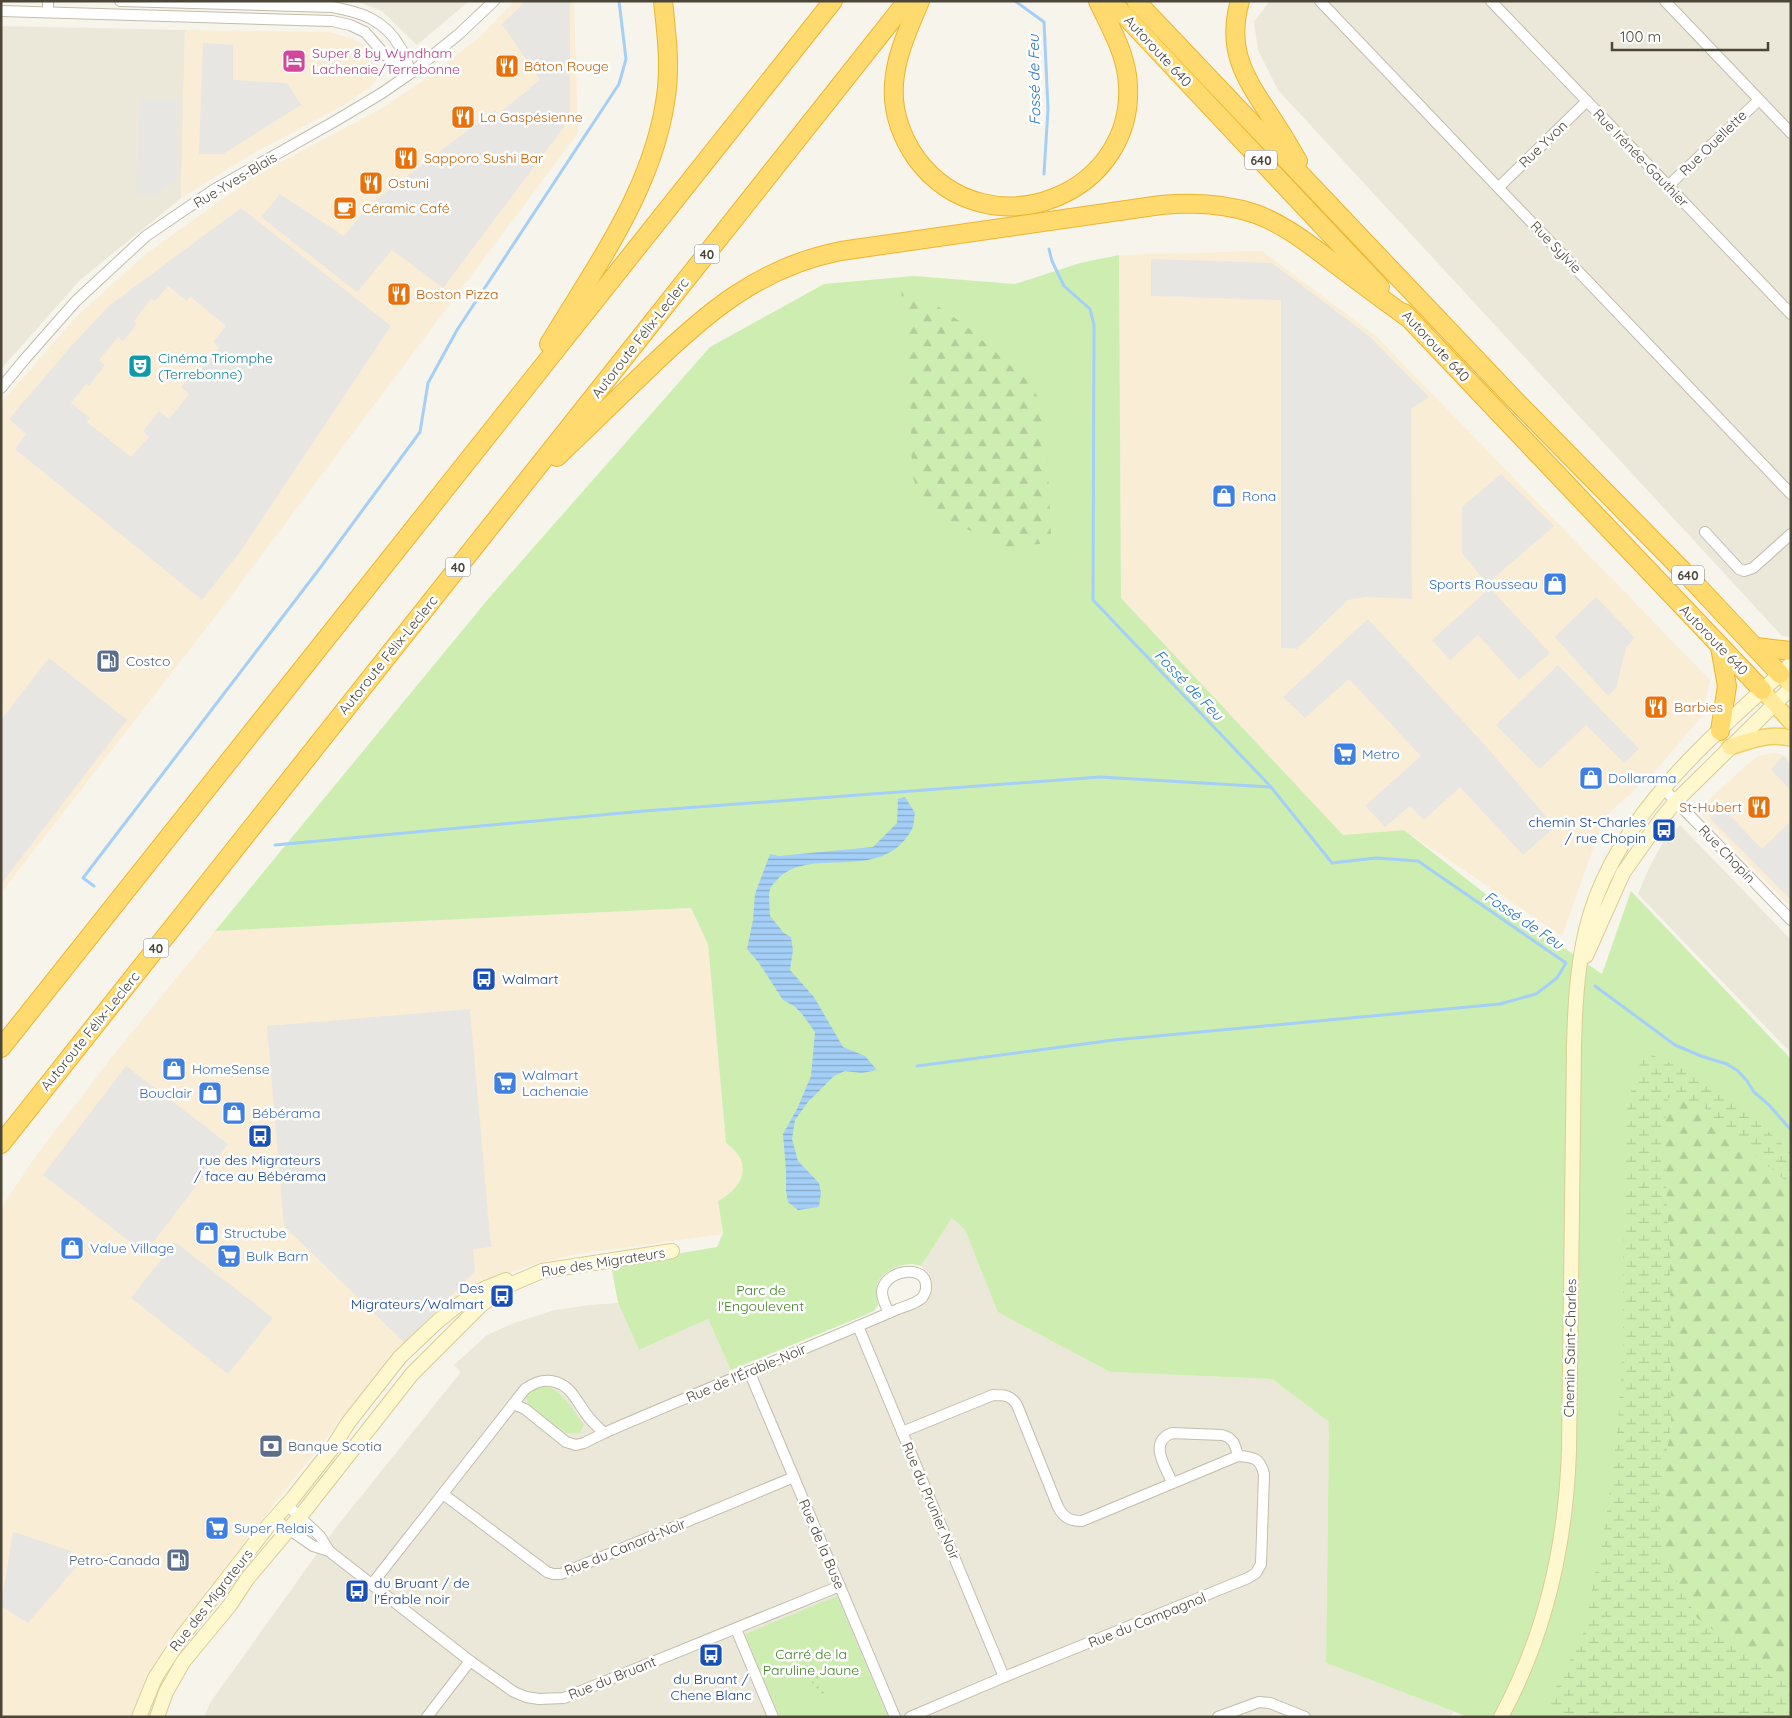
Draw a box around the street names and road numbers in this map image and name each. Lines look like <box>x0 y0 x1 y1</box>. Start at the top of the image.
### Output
street label: Autoroute 640 <box>1120 11 1196 91</box>
street label: Rue Irénée-Gauthier <box>1589 105 1693 211</box>
street label: Rue Ouellette <box>1675 106 1751 180</box>
street label: Rue Yvon <box>1515 117 1571 171</box>
street label: Rue Yves-Blais <box>190 148 280 212</box>
road number: 640 <box>1245 150 1277 170</box>
street label: Rue Sylvie <box>1527 217 1585 277</box>
road number: 40 <box>694 244 720 264</box>
street label: Autoroute Félix-Leclerc <box>587 274 693 402</box>
street label: Autoroute 640 <box>1398 306 1474 386</box>
road number: 40 <box>446 558 470 576</box>
road number: 640 <box>1672 566 1704 584</box>
street label: Autoroute Félix-Leclerc <box>334 592 442 718</box>
street label: Autoroute 640 <box>1676 601 1752 679</box>
street label: Rue Chopin <box>1695 821 1759 887</box>
road number: 40 <box>144 938 168 958</box>
street label: Autoroute Félix-Leclerc <box>36 968 144 1094</box>
street label: Rue des Migrateurs <box>540 1243 666 1281</box>
street label: Chemin Saint-Charles <box>1560 1278 1580 1418</box>
street label: Rue de l'Érable-Noir <box>683 1339 809 1406</box>
street label: Rue du Prunier Noir <box>898 1439 964 1563</box>
street label: Rue de la Buse <box>795 1496 849 1592</box>
street label: Rue du Canard-Noir <box>561 1514 689 1580</box>
street label: Rue des Migrateurs <box>165 1545 257 1655</box>
street label: Rue du Campagnol <box>1086 1588 1208 1652</box>
street label: Rue du Bruant <box>565 1652 659 1704</box>

